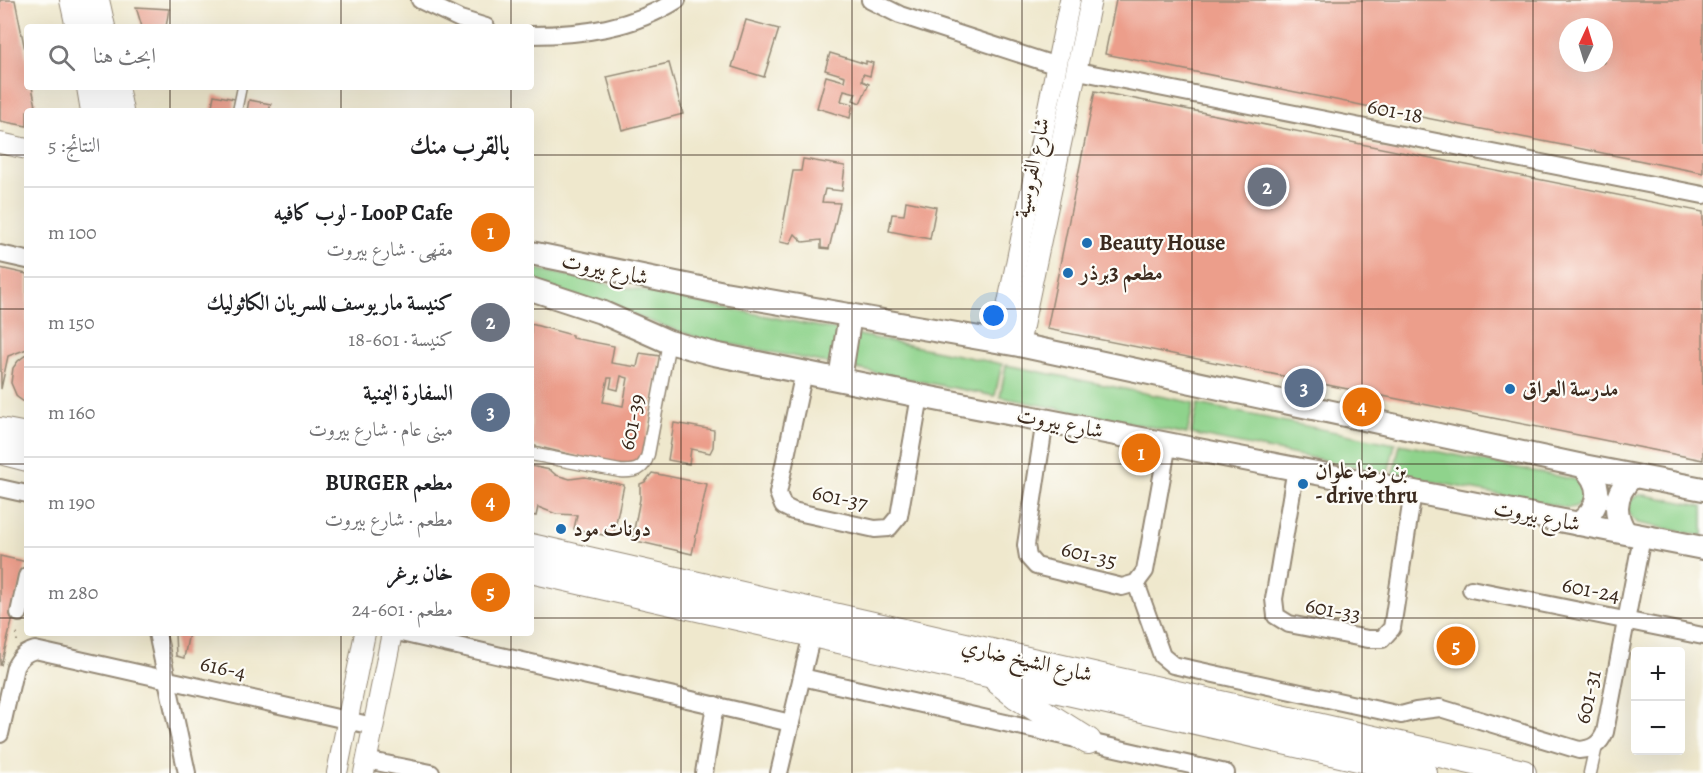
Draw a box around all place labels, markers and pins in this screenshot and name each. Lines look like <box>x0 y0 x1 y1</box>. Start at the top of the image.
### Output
pin: 2 <box>1248 164 1286 210</box>
place label: Beauty House <box>1099 228 1225 258</box>
marker: Beauty House <box>1080 236 1094 250</box>
place label: مطعم 3برذر <box>1077 258 1163 293</box>
marker: مطعم 3برذر <box>1061 266 1075 280</box>
pin: 3 <box>1284 366 1324 410</box>
place label: مدرسة العراق <box>1522 374 1618 404</box>
marker: مدرسة العراق <box>1503 382 1517 396</box>
pin: 4 <box>1342 384 1382 430</box>
pin: 1 <box>1122 430 1160 476</box>
place label: بن رضا علوان - drive thru <box>1315 456 1419 511</box>
marker: بن رضا علوان - drive thru <box>1296 477 1310 491</box>
place label: دونات مود <box>573 514 651 544</box>
marker: دونات مود <box>554 522 568 536</box>
pin: 5 <box>1436 624 1476 668</box>

